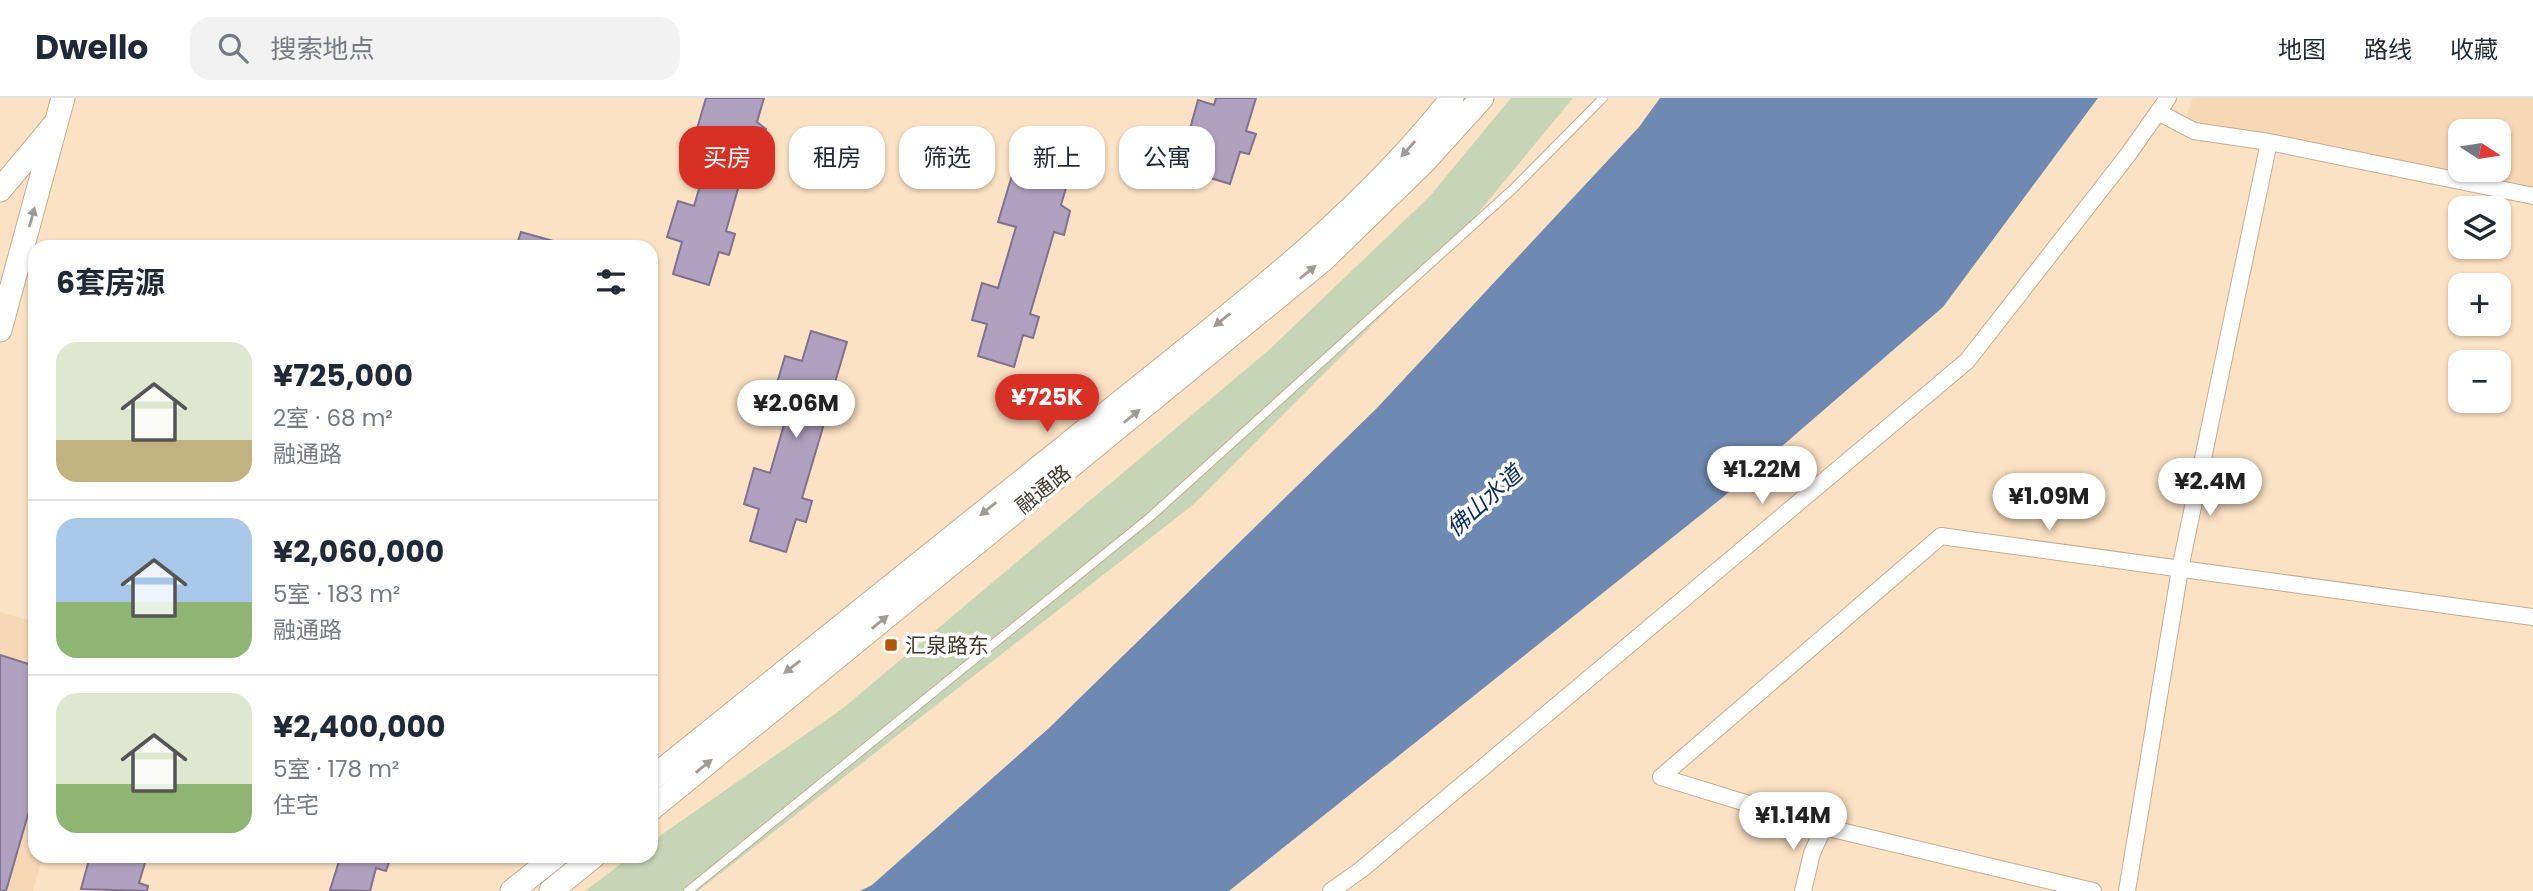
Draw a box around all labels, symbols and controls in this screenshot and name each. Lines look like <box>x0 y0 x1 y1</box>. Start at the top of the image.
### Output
search box <box>190 17 680 80</box>
text: Dwello <box>35 24 148 71</box>
icon: search <box>214 29 252 67</box>
text: 搜索地点 <box>270 31 374 67</box>
text: 地图 <box>2278 33 2326 66</box>
text: 路线 <box>2364 33 2412 66</box>
text: 收藏 <box>2450 33 2498 66</box>
north arrow <box>2448 119 2511 182</box>
map controls <box>2448 119 2511 413</box>
chip: 买房 <box>679 126 775 189</box>
chip: 租房 <box>789 126 885 189</box>
chip: 筛选 <box>899 126 995 189</box>
chip: 新上 <box>1009 126 1105 189</box>
chip: 公寓 <box>1119 126 1215 189</box>
one-way arrow <box>1400 141 1416 158</box>
button: layers <box>2448 196 2511 259</box>
one-way arrow <box>27 206 38 228</box>
text: 6套房源 <box>56 261 165 304</box>
icon: filters <box>592 263 630 301</box>
one-way arrow <box>1299 264 1317 280</box>
button: + <box>2448 273 2511 336</box>
one-way arrow <box>1214 312 1232 327</box>
button: − <box>2448 350 2511 413</box>
text: ¥725,000 <box>273 354 413 397</box>
icon: home <box>112 370 196 454</box>
pin: ¥725K <box>998 374 1096 434</box>
pin: ¥2.06M <box>739 380 853 440</box>
text: ¥725K <box>1011 381 1083 413</box>
text: ¥2.06M <box>753 387 839 419</box>
text: 2室 · 68 m² <box>273 402 393 434</box>
one-way arrow <box>1123 408 1141 424</box>
text: 融通路 <box>273 438 342 470</box>
pin: ¥1.22M <box>1705 446 1819 506</box>
text: ¥1.22M <box>1723 453 1801 485</box>
water label: 佛山水道 <box>1439 456 1531 544</box>
street label: 融通路 <box>1009 458 1077 520</box>
pin: ¥2.4M <box>2161 458 2259 518</box>
text: ¥2.4M <box>2174 465 2246 497</box>
pin: ¥1.09M <box>1992 474 2106 533</box>
text: ¥1.09M <box>2009 480 2089 512</box>
one-way arrow <box>980 501 997 516</box>
text: ¥2,060,000 <box>273 530 444 573</box>
icon: home <box>112 546 196 630</box>
text: 5室 · 183 m² <box>273 578 400 610</box>
text: 融通路 <box>273 614 342 646</box>
one-way arrow <box>872 615 889 630</box>
place label: 汇泉路东 <box>905 631 989 660</box>
marker: 汇泉路东 <box>883 637 899 653</box>
one-way arrow <box>783 659 801 674</box>
text: ¥2,400,000 <box>273 705 446 748</box>
icon: home <box>112 721 196 805</box>
text: 5室 · 178 m² <box>273 753 399 785</box>
one-way arrow <box>695 759 712 774</box>
text: 住宅 <box>273 789 319 821</box>
pin: ¥1.14M <box>1736 792 1850 852</box>
text: ¥1.14M <box>1755 799 1831 831</box>

